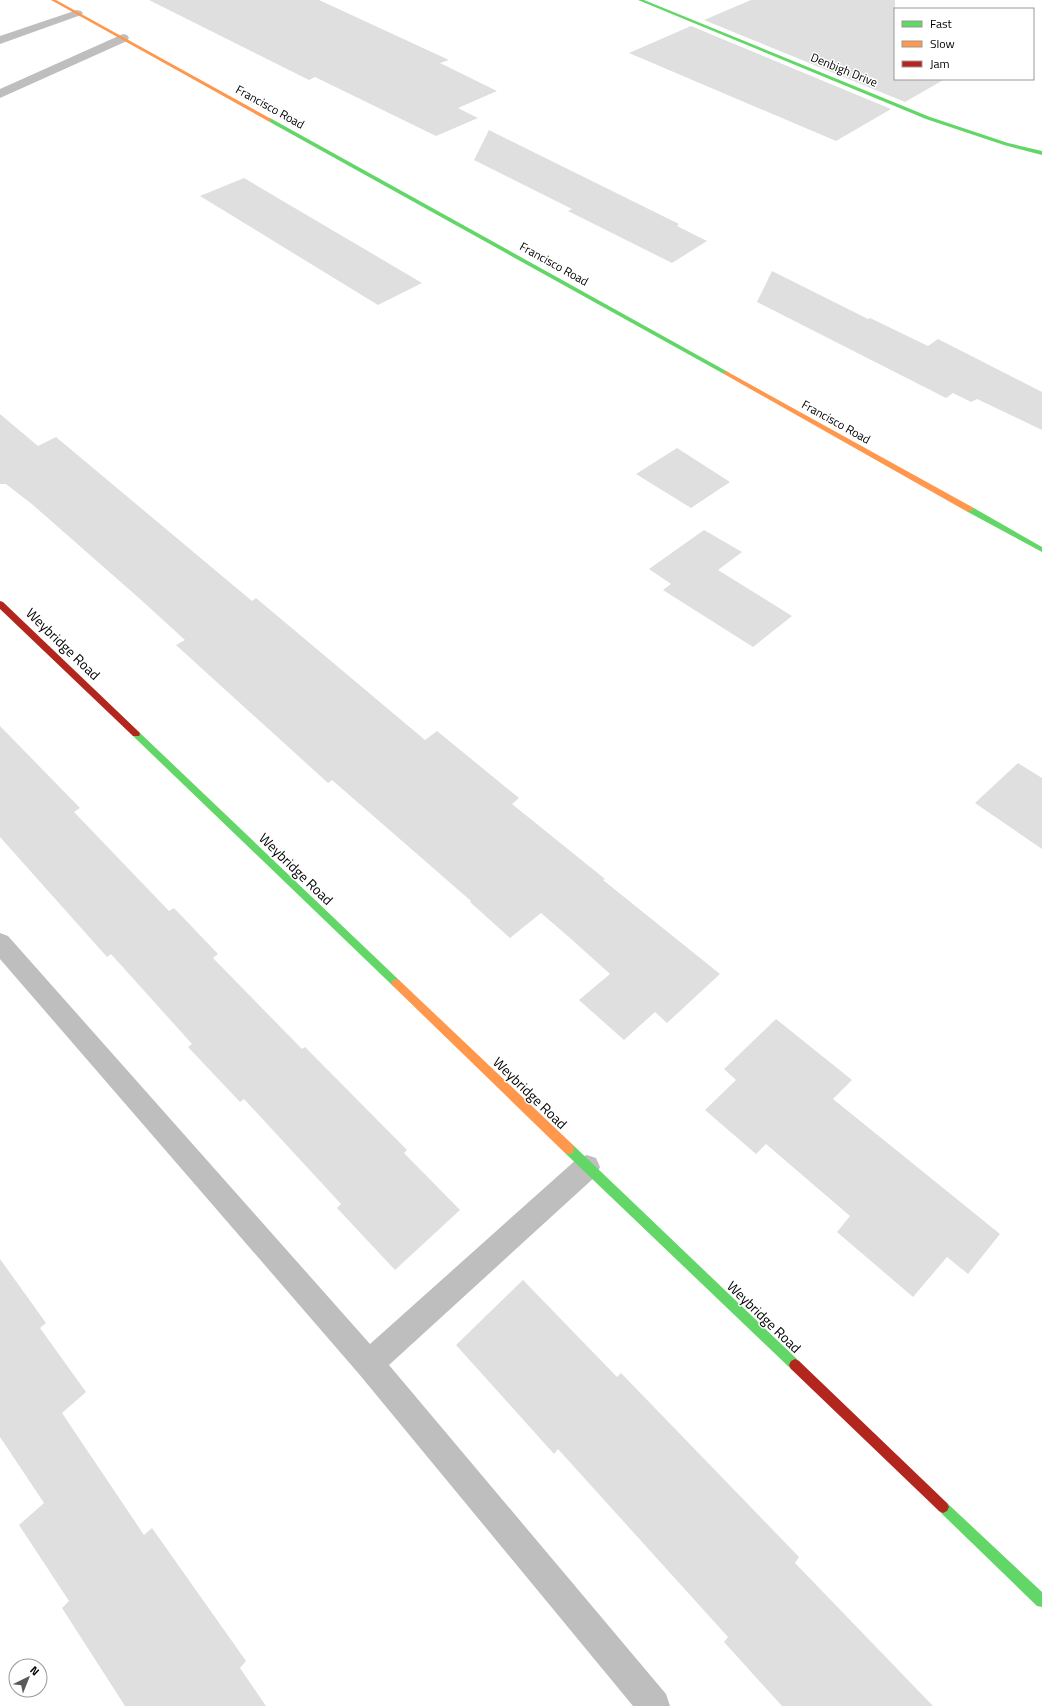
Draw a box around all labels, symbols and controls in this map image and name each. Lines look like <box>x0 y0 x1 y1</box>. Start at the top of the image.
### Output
legend <box>894 8 1034 80</box>
text: Fast <box>930 14 953 33</box>
text: Slow <box>930 34 955 53</box>
street label: Denbigh Drive <box>808 47 881 92</box>
text: Jam <box>930 54 950 73</box>
street label: Francisco Road <box>232 80 308 133</box>
street label: Francisco Road <box>516 237 592 290</box>
street label: Francisco Road <box>798 395 874 448</box>
street label: Weybridge Road <box>21 603 105 685</box>
street label: Weybridge Road <box>254 828 338 910</box>
street label: Weybridge Road <box>488 1052 572 1134</box>
street label: Weybridge Road <box>722 1276 806 1358</box>
north arrow <box>8 1658 48 1698</box>
text: N <box>27 1662 43 1679</box>

